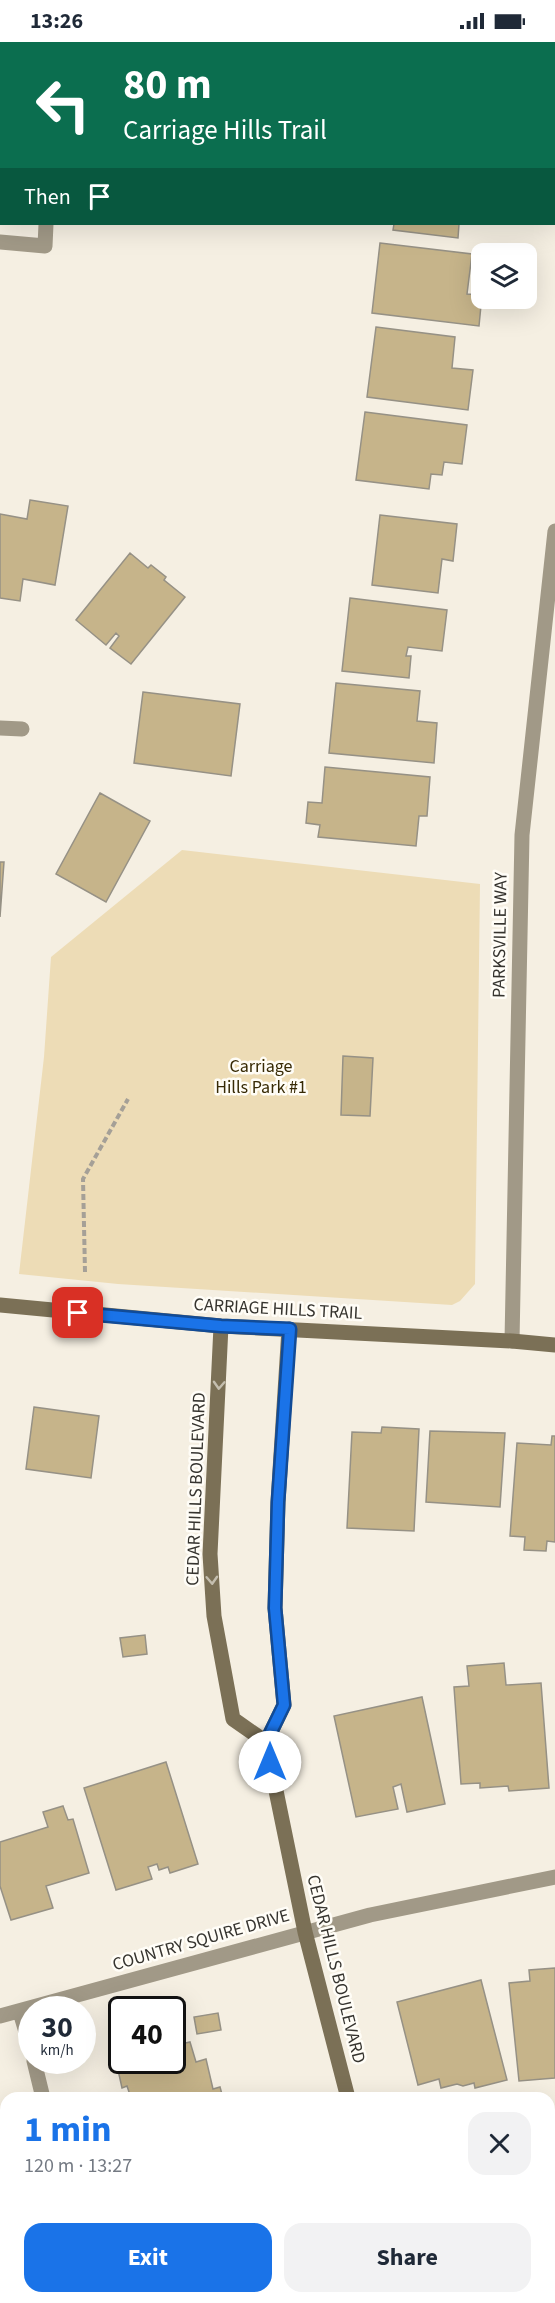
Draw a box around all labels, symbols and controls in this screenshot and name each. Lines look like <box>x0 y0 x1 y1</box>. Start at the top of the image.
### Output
text: 13:26 <box>30 5 83 37</box>
text: 80 m <box>123 55 212 115</box>
icon: left <box>24 66 102 144</box>
text: Carriage Hills Trail <box>123 111 327 150</box>
icon: arrive <box>83 180 116 213</box>
text: Then <box>24 181 71 213</box>
map controls <box>471 243 537 309</box>
button: layers <box>471 243 537 309</box>
street label: PARKSVILLE WAY <box>486 871 514 998</box>
park label: Carriage Hills Park #1 <box>215 1054 307 1100</box>
pin <box>52 1287 103 1338</box>
street label: CARRIAGE HILLS TRAIL <box>193 1292 363 1326</box>
icon: arrive <box>61 1296 94 1329</box>
one-way arrow <box>212 1380 225 1389</box>
street label: CEDAR HILLS BOULEVARD <box>180 1392 212 1586</box>
one-way arrow <box>205 1575 218 1584</box>
position arrow <box>238 1730 302 1794</box>
street label: CEDAR HILLS BOULEVARD <box>300 1872 372 2066</box>
street label: COUNTRY SQUIRE DRIVE <box>110 1903 292 1977</box>
speed limit sign: 40 <box>108 1996 186 2074</box>
text: 30 <box>41 2006 73 2049</box>
text: km/h <box>40 2040 74 2061</box>
text: 1 min <box>24 2104 112 2155</box>
button: close <box>468 2112 531 2175</box>
text: 120 m · 13:27 <box>24 2152 132 2180</box>
button: Exit <box>24 2223 272 2292</box>
button: Share <box>284 2223 531 2292</box>

